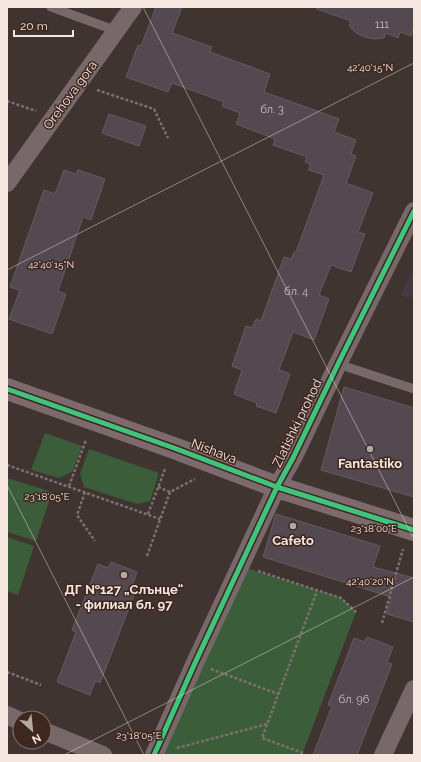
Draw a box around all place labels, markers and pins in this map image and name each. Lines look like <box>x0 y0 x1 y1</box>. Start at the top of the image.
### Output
marker: Fantastiko <box>365 444 375 454</box>
place label: Fantastiko <box>338 456 402 471</box>
marker: Cafeto <box>288 521 298 531</box>
place label: Cafeto <box>272 533 314 548</box>
marker: ДГ №127 „Слънце“ - филиал бл. 97 <box>119 570 129 580</box>
place label: ДГ №127 „Слънце“ - филиал бл. 97 <box>65 582 183 612</box>

